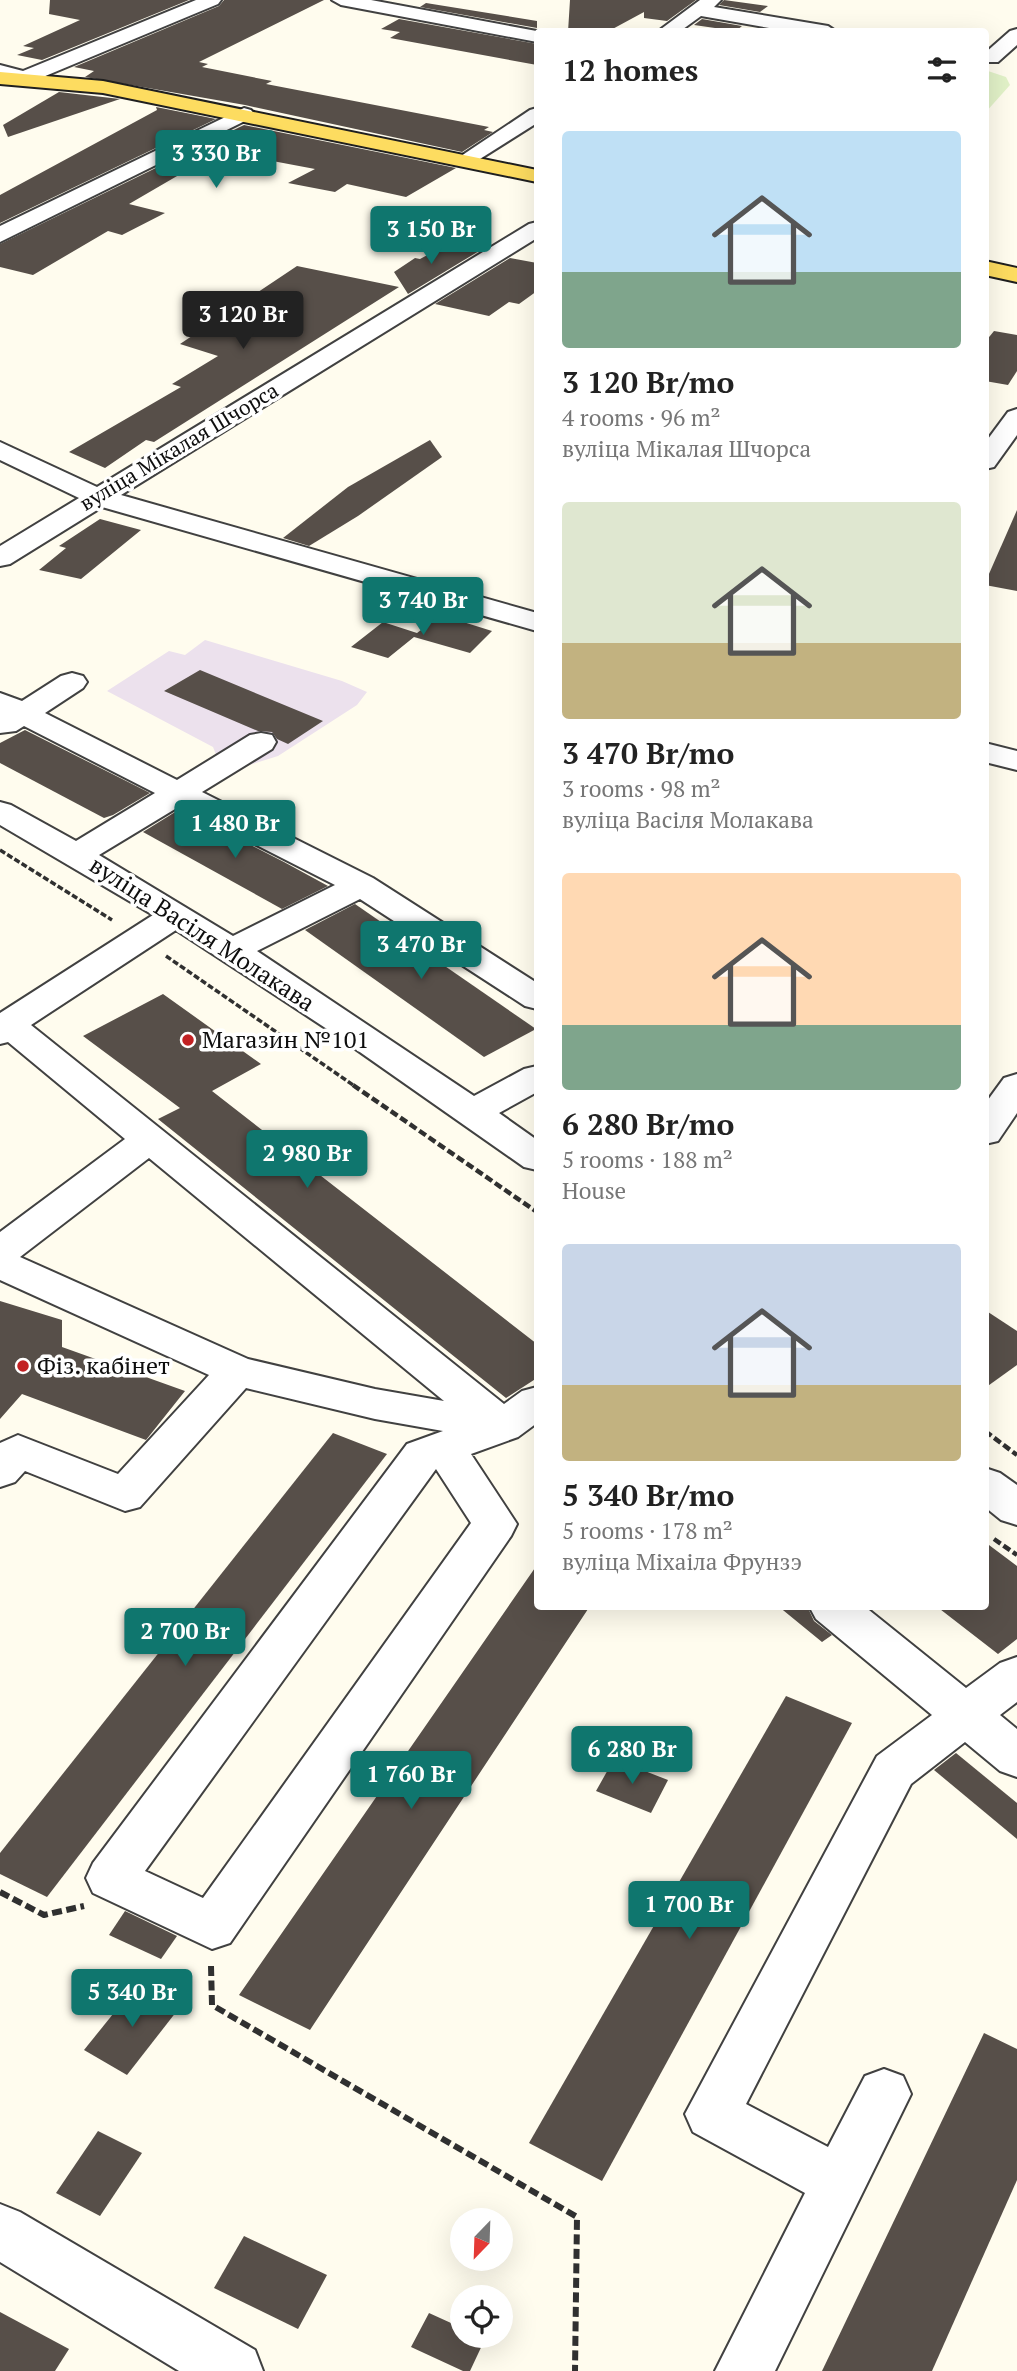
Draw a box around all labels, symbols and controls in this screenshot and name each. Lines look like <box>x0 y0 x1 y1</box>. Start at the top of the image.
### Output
text: 12 homes <box>562 50 698 90</box>
icon: filters <box>923 51 961 89</box>
pin: 3 330 Br <box>144 130 288 190</box>
text: 3 330 Br <box>171 137 261 168</box>
icon: home <box>699 177 825 303</box>
pin: 3 150 Br <box>359 206 503 266</box>
text: 3 150 Br <box>386 213 476 244</box>
pin: 3 120 Br <box>171 292 315 351</box>
text: 3 120 Br <box>198 298 288 329</box>
text: 3 120 Br/mo <box>562 362 734 402</box>
street label: вуліца Мікалая Шчорса <box>74 375 283 517</box>
text: 4 rooms · 96 m² <box>562 402 721 433</box>
text: вуліца Мікалая Шчорса <box>562 433 811 464</box>
icon: home <box>699 548 825 674</box>
pin: 3 740 Br <box>351 578 495 637</box>
text: 3 740 Br <box>378 584 468 615</box>
text: 3 470 Br/mo <box>562 733 734 773</box>
text: 3 rooms · 98 m² <box>562 773 721 804</box>
pin: 1 480 Br <box>163 800 307 860</box>
text: вуліца Васіля Молакава <box>562 804 814 835</box>
text: 1 480 Br <box>190 807 280 838</box>
street label: вуліца Васіля Молакава <box>84 848 321 1018</box>
icon: home <box>699 919 825 1045</box>
pin: 3 470 Br <box>349 922 493 981</box>
text: 3 470 Br <box>376 928 466 959</box>
place label: Магазин №101 <box>202 1023 369 1055</box>
marker: Магазин №101 <box>180 1032 196 1048</box>
text: 6 280 Br/mo <box>562 1104 734 1144</box>
pin: 2 980 Br <box>235 1130 379 1190</box>
text: 2 980 Br <box>262 1137 352 1168</box>
text: 5 rooms · 188 m² <box>562 1144 733 1175</box>
text: House <box>562 1175 626 1206</box>
icon: home <box>699 1290 825 1416</box>
place label: Фіз. кабінет <box>37 1349 170 1381</box>
marker: Фіз. кабінет <box>15 1358 31 1374</box>
text: 5 340 Br/mo <box>562 1475 734 1515</box>
text: 5 rooms · 178 m² <box>562 1515 733 1546</box>
text: вуліца Міхаіла Фрунзэ <box>562 1546 802 1577</box>
pin: 2 700 Br <box>113 1608 257 1668</box>
text: 2 700 Br <box>140 1615 230 1646</box>
pin: 6 280 Br <box>560 1726 704 1786</box>
text: 6 280 Br <box>587 1733 677 1764</box>
pin: 1 760 Br <box>339 1752 483 1811</box>
text: 1 760 Br <box>366 1758 456 1789</box>
pin: 1 700 Br <box>617 1882 761 1941</box>
text: 1 700 Br <box>644 1888 734 1919</box>
pin: 5 340 Br <box>60 1969 204 2029</box>
text: 5 340 Br <box>87 1976 177 2007</box>
north arrow <box>450 2208 513 2272</box>
map controls <box>450 2208 513 2348</box>
button: locate <box>450 2285 513 2348</box>

